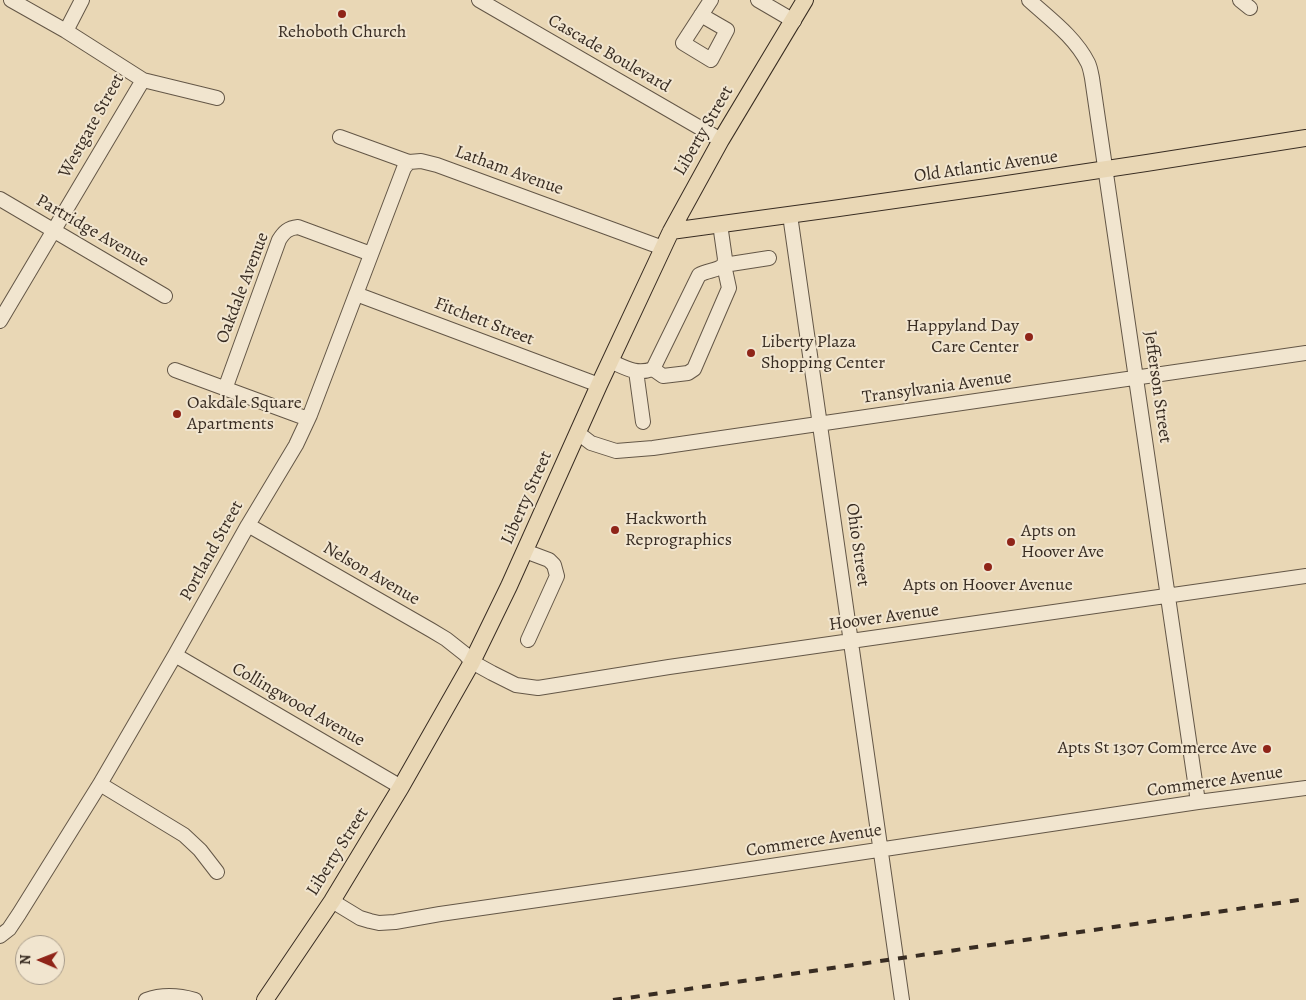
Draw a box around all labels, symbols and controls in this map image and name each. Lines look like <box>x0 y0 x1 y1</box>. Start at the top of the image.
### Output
marker: Rehoboth Church <box>336 8 348 20</box>
street label: Cascade Boulevard <box>544 10 674 98</box>
place label: Rehoboth Church <box>278 22 406 44</box>
street label: Westgate Street <box>55 70 129 182</box>
street label: Liberty Street <box>670 82 738 180</box>
street label: Latham Avenue <box>452 141 566 201</box>
street label: Old Atlantic Avenue <box>913 146 1059 188</box>
street label: Partridge Avenue <box>32 190 152 272</box>
street label: Oakdale Avenue <box>212 229 274 347</box>
street label: Fitchett Street <box>431 293 537 351</box>
place label: Happyland Day Care Center <box>906 316 1019 358</box>
street label: Jefferson Street <box>1138 330 1176 444</box>
marker: Happyland Day Care Center <box>1023 331 1035 343</box>
place label: Liberty Plaza Shopping Center <box>761 332 885 374</box>
marker: Liberty Plaza Shopping Center <box>745 347 757 359</box>
street label: Transylvania Avenue <box>861 367 1013 409</box>
place label: Oakdale Square Apartments <box>187 393 302 436</box>
marker: Oakdale Square Apartments <box>171 408 183 420</box>
street label: Liberty Street <box>497 448 557 548</box>
street label: Portland Street <box>176 497 248 605</box>
street label: Ohio Street <box>840 502 874 588</box>
place label: Hackworth Reprographics <box>625 509 732 552</box>
place label: Apts on Hoover Ave <box>1021 521 1104 564</box>
marker: Hackworth Reprographics <box>609 524 621 536</box>
marker: Apts on Hoover Ave <box>1005 536 1017 548</box>
street label: Nelson Avenue <box>319 538 423 610</box>
marker: Apts on Hoover Avenue <box>982 561 994 573</box>
place label: Apts on Hoover Avenue <box>903 575 1073 597</box>
street label: Hoover Avenue <box>828 600 940 636</box>
street label: Collingwood Avenue <box>228 658 368 752</box>
place label: Apts St 1307 Commerce Ave <box>1058 738 1257 760</box>
marker: Apts St 1307 Commerce Ave <box>1261 743 1273 755</box>
street label: Commerce Avenue <box>1146 762 1284 802</box>
street label: Liberty Street <box>302 804 374 900</box>
street label: Commerce Avenue <box>745 820 883 862</box>
north arrow <box>15 935 65 985</box>
text: N <box>16 954 35 965</box>

